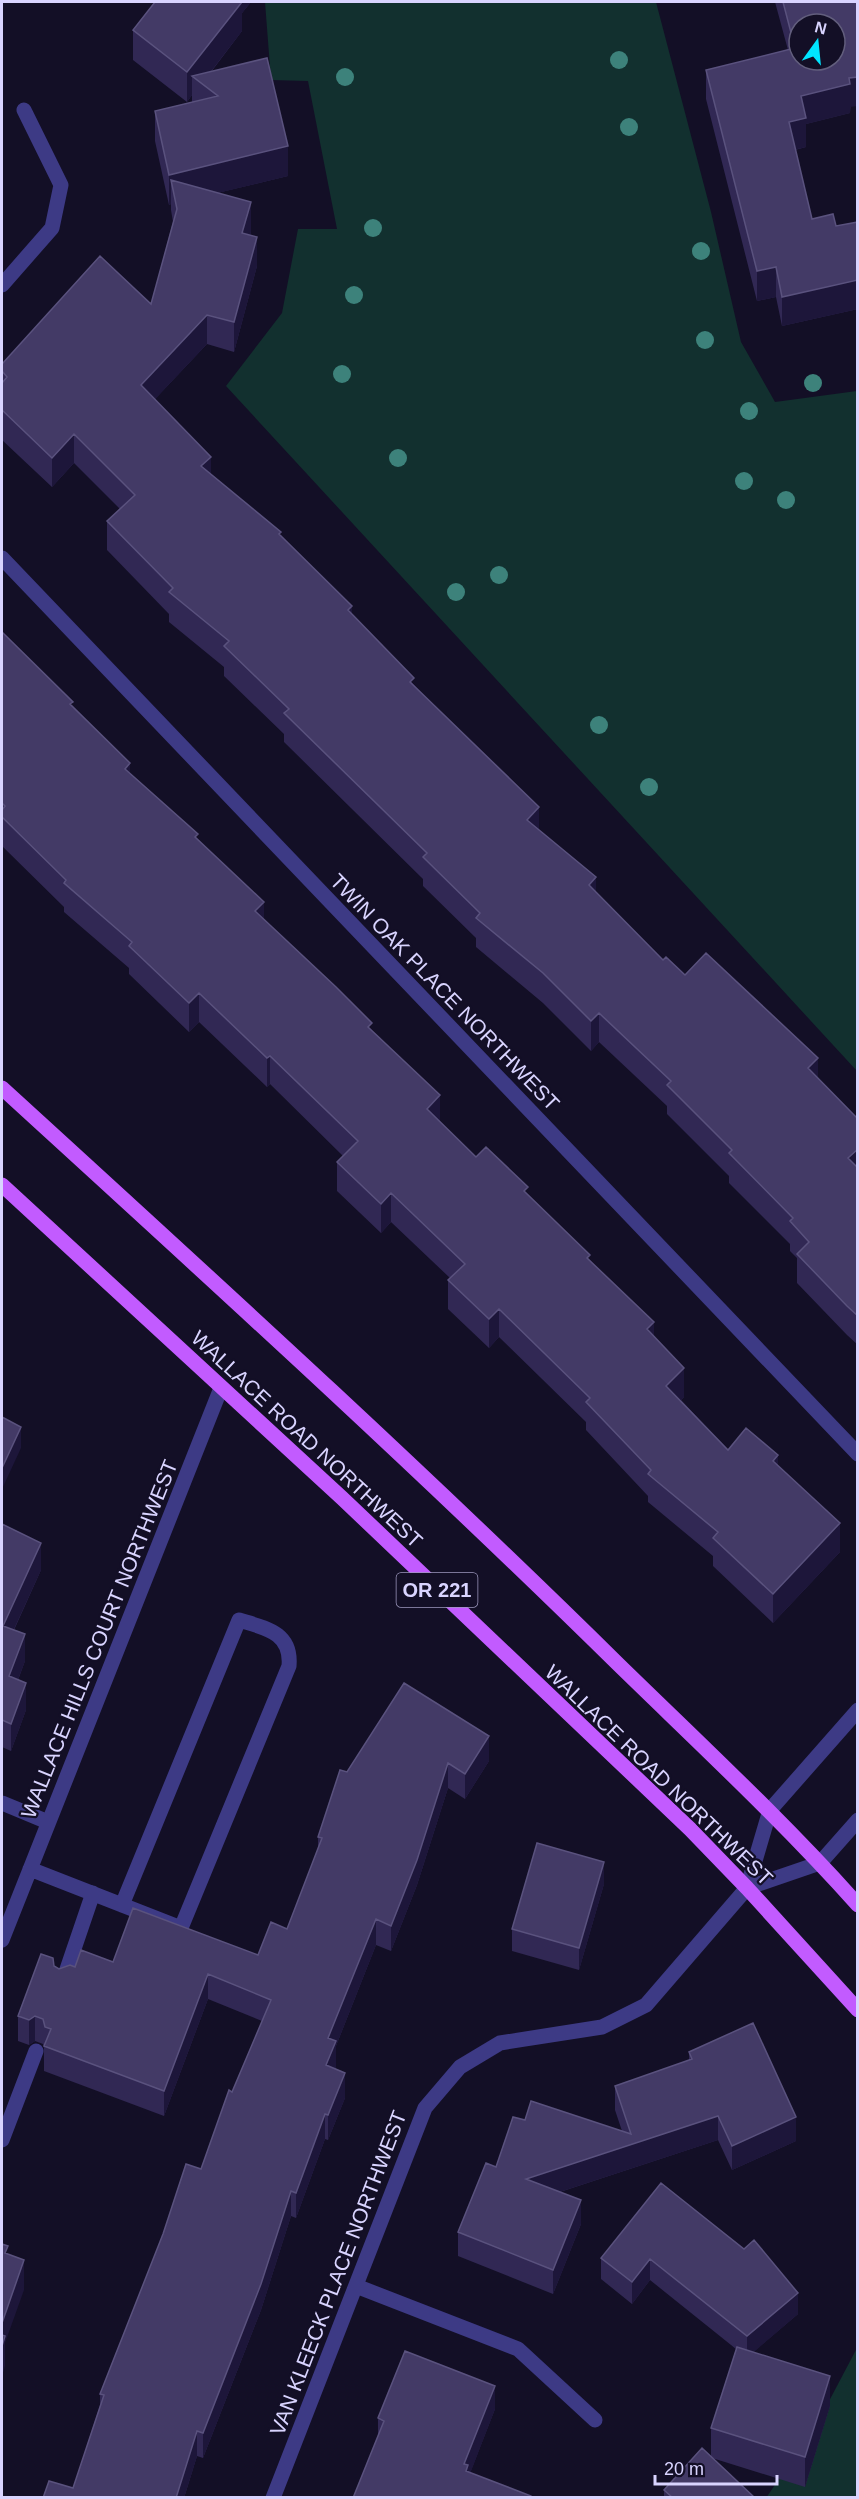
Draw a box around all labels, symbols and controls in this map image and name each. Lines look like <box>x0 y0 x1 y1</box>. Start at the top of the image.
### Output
north arrow <box>787 12 847 72</box>
text: N <box>813 18 829 38</box>
street label: TWIN OAK PLACE NORTHWEST <box>326 869 564 1115</box>
street label: WALLACE ROAD NORTHWEST <box>187 1326 427 1552</box>
street label: WALLACE HILLS COURT NORTHWEST <box>16 1456 182 1821</box>
road number: OR 221 <box>396 1573 478 1607</box>
street label: WALLACE ROAD NORTHWEST <box>541 1660 777 1890</box>
street label: VAN KLEECK PLACE NORTHWEST <box>265 2107 411 2439</box>
scale bar <box>655 2448 776 2486</box>
text: 20 m <box>664 2459 704 2479</box>

